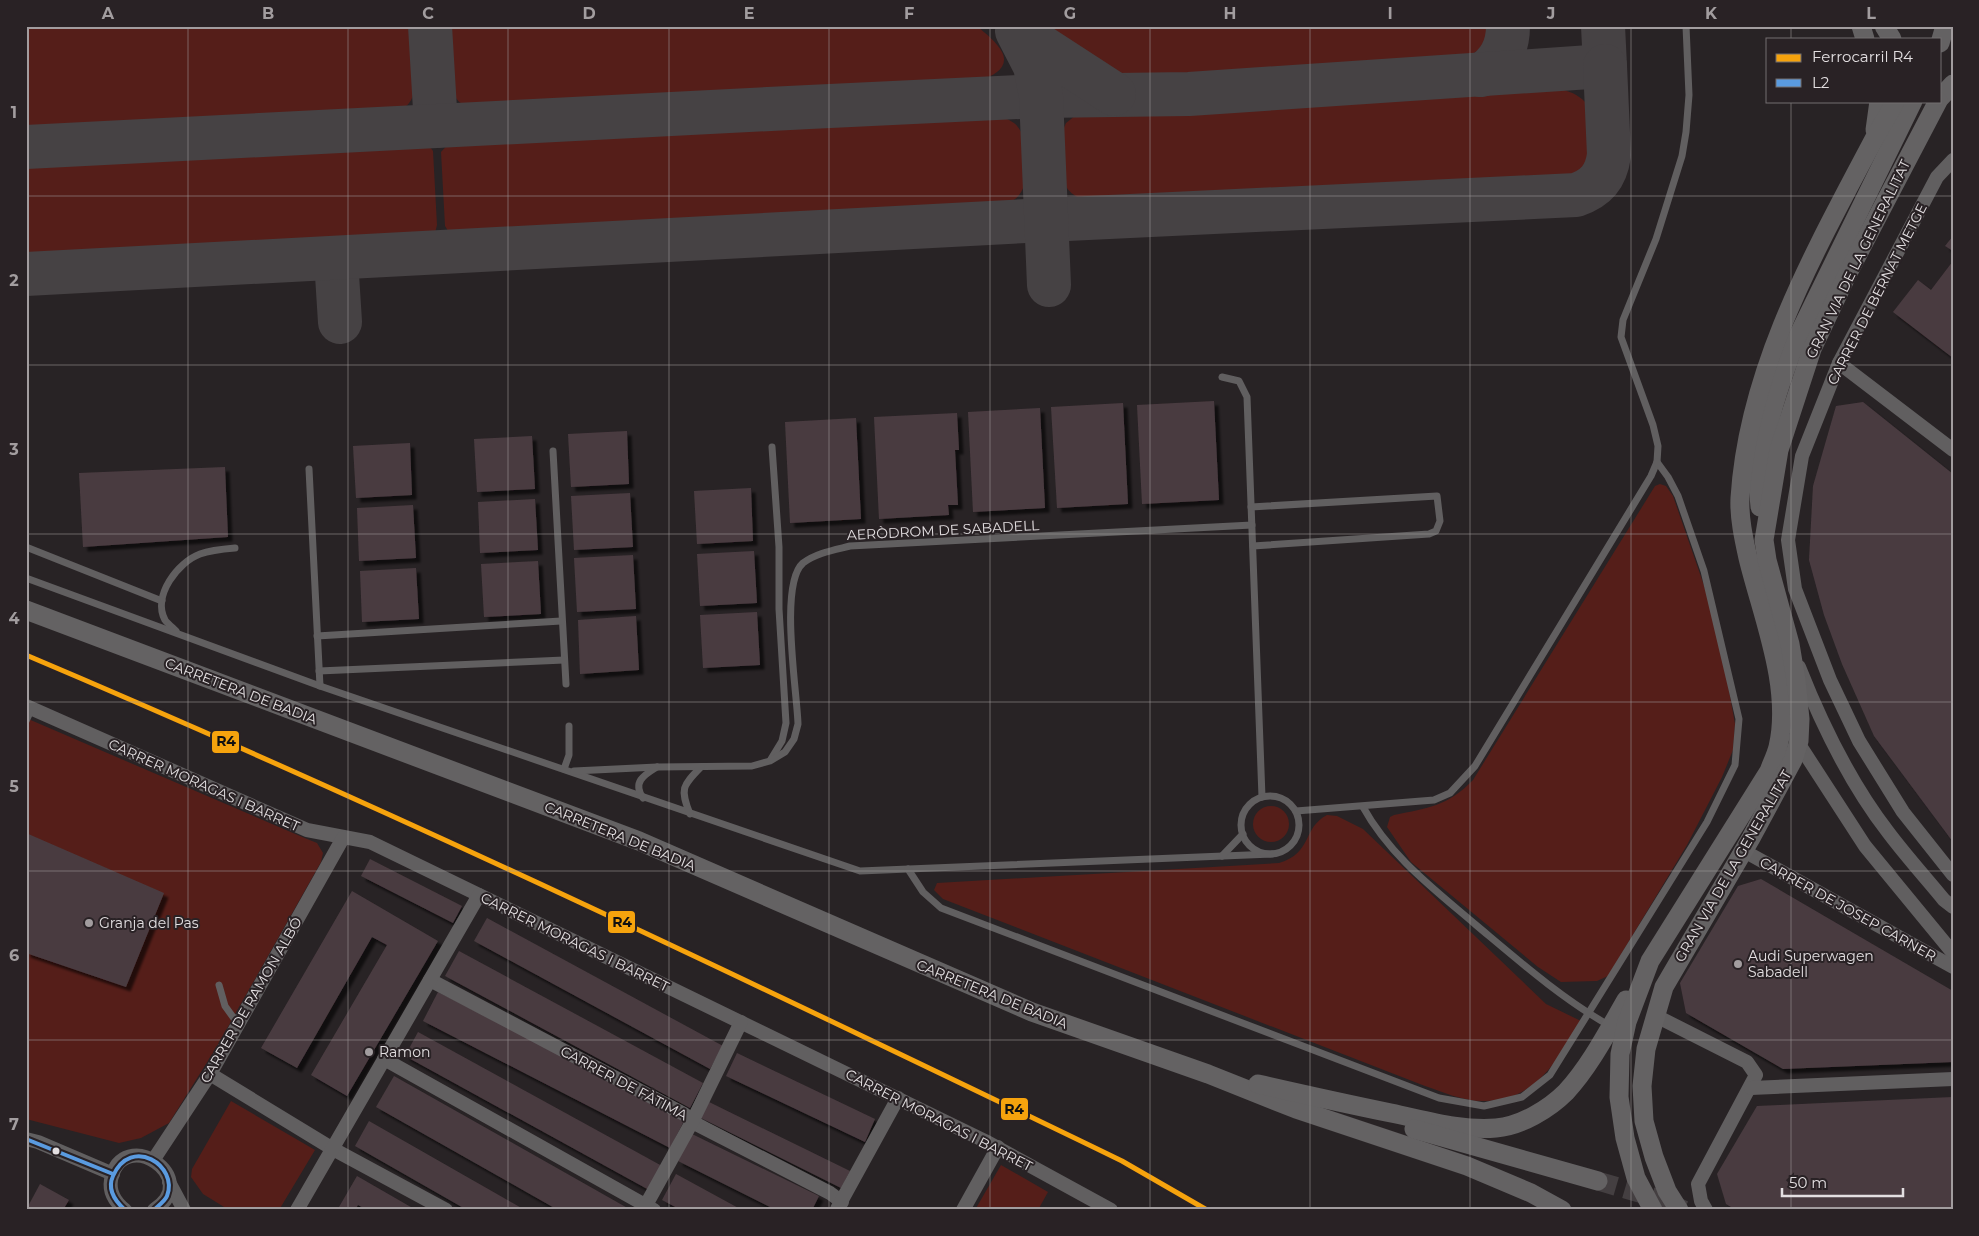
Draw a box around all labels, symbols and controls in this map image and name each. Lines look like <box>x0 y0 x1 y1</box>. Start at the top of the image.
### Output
text: A <box>101 4 115 23</box>
text: B <box>262 4 274 23</box>
text: C <box>422 4 434 23</box>
text: D <box>582 4 596 23</box>
text: E <box>744 4 754 23</box>
text: F <box>904 4 914 23</box>
text: G <box>1064 4 1076 23</box>
text: H <box>1224 4 1236 23</box>
text: I <box>1387 4 1393 23</box>
text: J <box>1546 4 1555 23</box>
text: K <box>1705 4 1718 23</box>
text: L <box>1866 4 1876 23</box>
legend <box>1766 38 1942 102</box>
text: Ferrocarril R4 <box>1812 47 1913 66</box>
text: L2 <box>1812 73 1829 92</box>
text: 1 <box>11 103 17 122</box>
street label: GRAN VIA DE LA GENERALITAT <box>1802 157 1914 361</box>
street label: CARRER DE BERNAT METGE <box>1823 200 1931 388</box>
text: 2 <box>9 271 19 290</box>
text: 3 <box>8 440 19 459</box>
street label: AERÒDROM DE SABADELL <box>846 516 1041 544</box>
text: 4 <box>8 609 20 628</box>
street label: CARRETERA DE BADIA <box>162 654 321 729</box>
line badge: R4 <box>211 730 240 754</box>
text: R4 <box>216 732 236 750</box>
street label: CARRER MORAGAS I BARRET <box>106 735 302 835</box>
street label: GRAN VIA DE LA GENERALITAT <box>1671 767 1795 965</box>
text: 5 <box>9 777 19 796</box>
street label: CARRETERA DE BADIA <box>542 797 699 875</box>
street label: CARRER DE JOSEP CARNER <box>1757 853 1939 965</box>
street label: CARRER MORAGAS I BARRET <box>478 888 672 996</box>
line badge: R4 <box>607 910 636 934</box>
text: R4 <box>612 913 632 931</box>
place label: Granja del Pas <box>99 914 199 932</box>
street label: CARRER DE RAMON ALBÓ <box>196 914 306 1086</box>
marker: Granja del Pas <box>83 917 95 929</box>
text: 6 <box>9 946 19 965</box>
place label: Audi Superwagen Sabadell <box>1748 947 1874 981</box>
street label: CARRETERA DE BADIA <box>914 955 1071 1033</box>
marker: Audi Superwagen Sabadell <box>1732 958 1744 970</box>
street label: CARRER DE FÀTIMA <box>557 1042 691 1125</box>
place label: Ramon <box>379 1043 430 1061</box>
marker: Ramon <box>363 1046 375 1058</box>
street label: CARRER MORAGAS I BARRET <box>842 1065 1036 1175</box>
line badge: R4 <box>1000 1097 1029 1121</box>
text: R4 <box>1004 1100 1024 1118</box>
text: 7 <box>9 1115 19 1134</box>
unlabelled marker <box>51 1146 61 1156</box>
scale bar <box>1782 1166 1903 1198</box>
text: 50 m <box>1789 1173 1827 1192</box>

